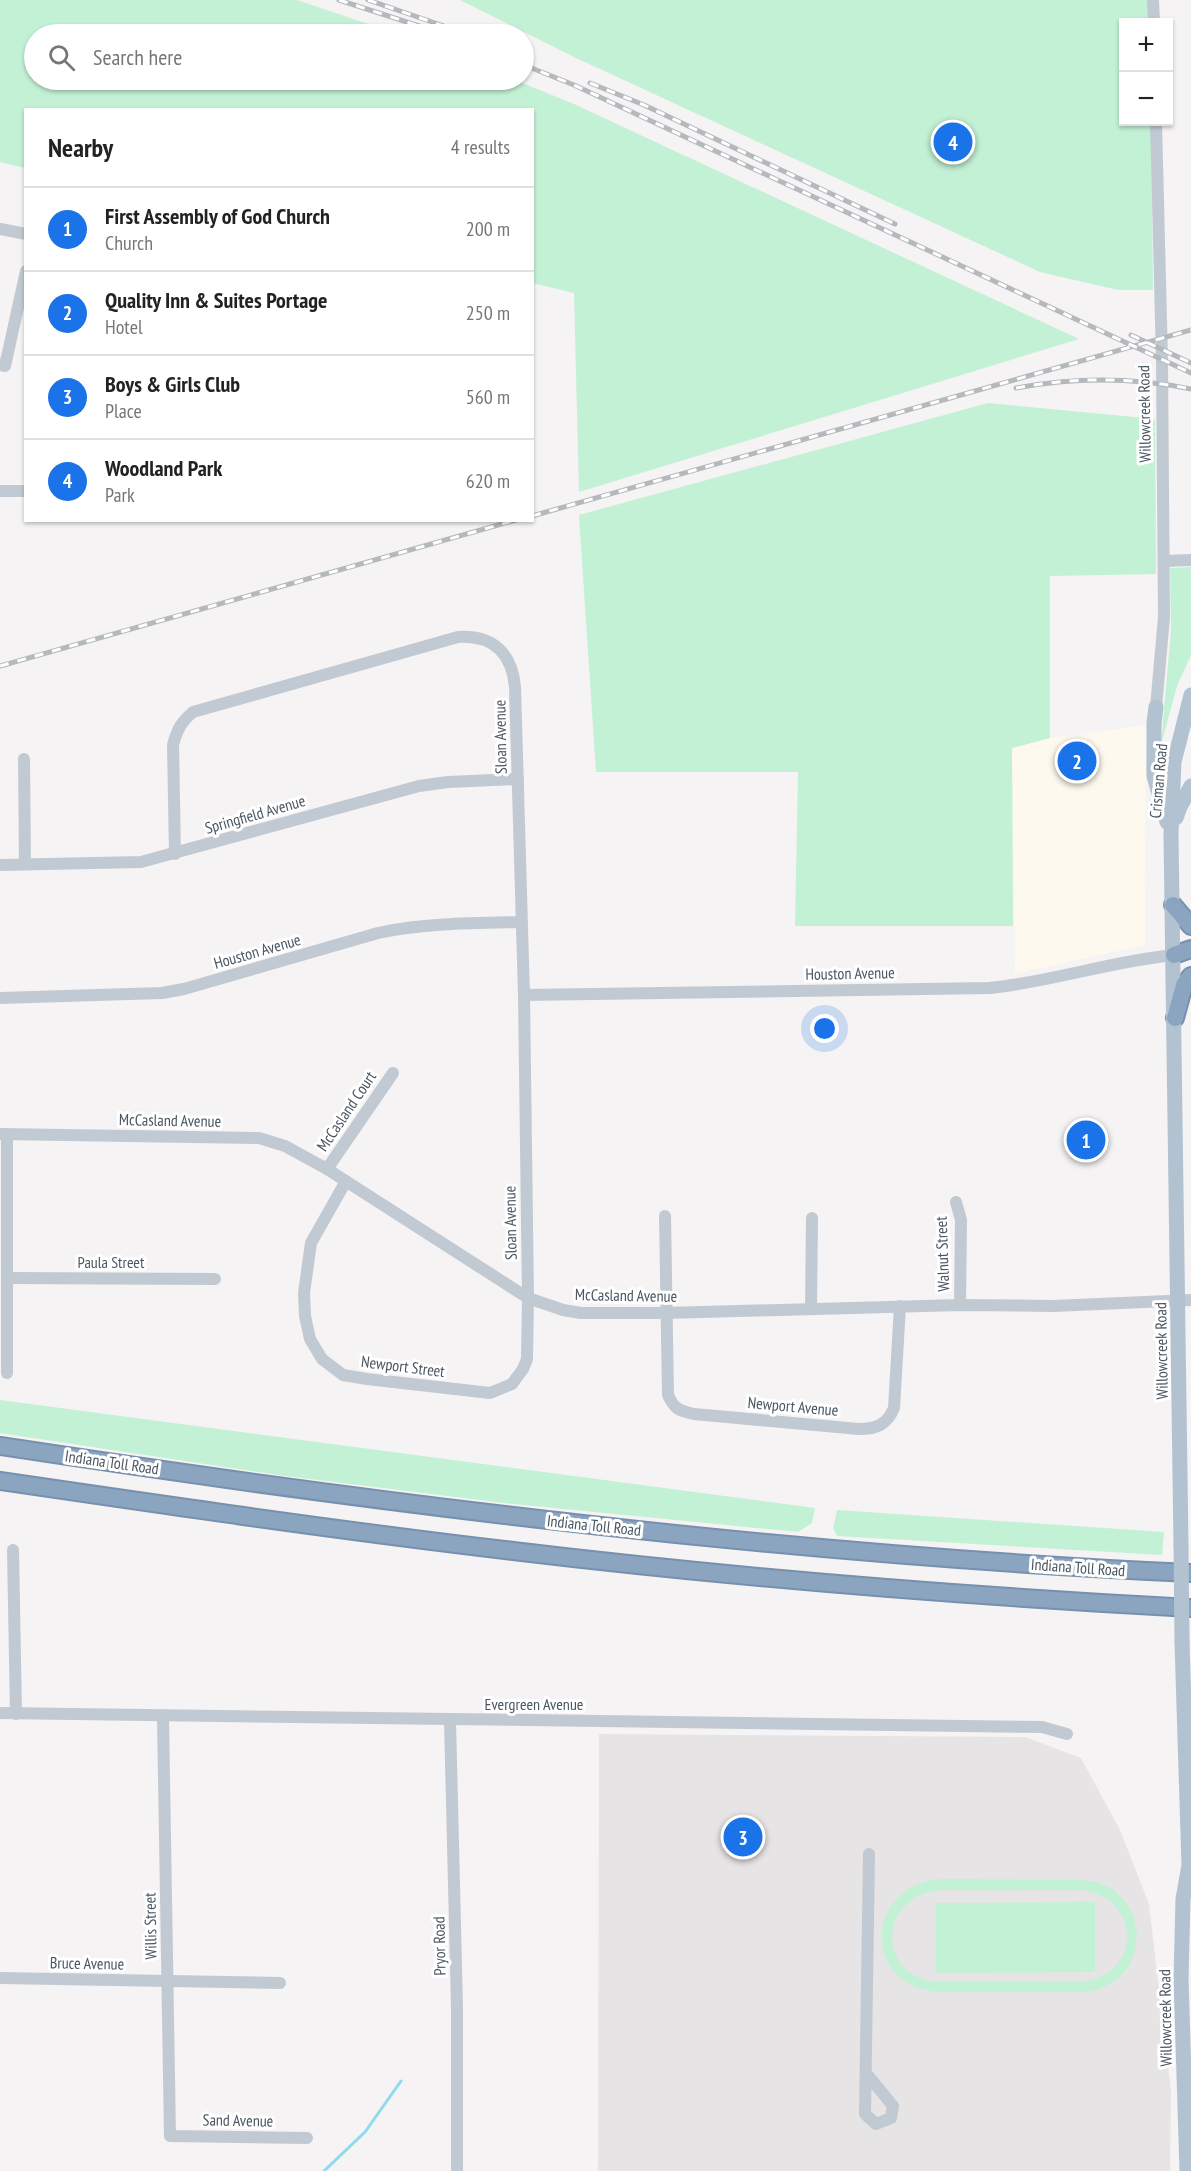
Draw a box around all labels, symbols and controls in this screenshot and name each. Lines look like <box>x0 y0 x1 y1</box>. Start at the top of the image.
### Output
map controls <box>1119 18 1173 126</box>
button: + <box>1119 18 1173 72</box>
search box <box>24 24 534 90</box>
icon: search <box>45 41 78 74</box>
text: Search here <box>93 43 182 71</box>
button: − <box>1119 72 1173 126</box>
pin: 4 <box>934 120 972 164</box>
text: Nearby <box>48 131 113 164</box>
text: 4 results <box>451 134 510 160</box>
text: First Assembly of God Church <box>105 202 330 230</box>
text: 1 <box>63 216 72 242</box>
text: 200 m <box>466 216 510 242</box>
text: Church <box>105 230 153 256</box>
text: Quality Inn & Suites Portage <box>105 286 327 314</box>
text: 2 <box>63 300 72 326</box>
text: 250 m <box>466 300 510 326</box>
text: Hotel <box>105 314 143 340</box>
street label: Willowcreek Road <box>1133 365 1155 463</box>
text: Boys & Girls Club <box>105 370 240 398</box>
text: 3 <box>63 384 72 410</box>
text: 560 m <box>466 384 510 410</box>
text: Place <box>105 398 142 424</box>
text: Woodland Park <box>105 454 222 482</box>
text: 4 <box>63 468 72 494</box>
text: 620 m <box>466 468 510 494</box>
text: Park <box>105 482 135 508</box>
street label: Sloan Avenue <box>489 700 511 774</box>
pin: 2 <box>1058 738 1096 783</box>
street label: Crisman Road <box>1145 743 1171 819</box>
street label: Springfield Avenue <box>203 790 307 838</box>
street label: Houston Avenue <box>211 929 303 973</box>
street label: Houston Avenue <box>805 962 895 984</box>
your location <box>810 1014 839 1043</box>
street label: McCasland Court <box>312 1067 380 1155</box>
street label: McCasland Avenue <box>119 1109 221 1131</box>
pin: 1 <box>1066 1118 1106 1162</box>
street label: Sloan Avenue <box>499 1186 521 1260</box>
street label: Walnut Street <box>931 1215 953 1292</box>
street label: Paula Street <box>78 1252 145 1272</box>
street label: McCasland Avenue <box>575 1284 677 1306</box>
street label: Willowcreek Road <box>1150 1302 1172 1400</box>
street label: Newport Street <box>360 1351 447 1381</box>
street label: Newport Avenue <box>747 1392 839 1420</box>
street label: Indiana Toll Road <box>64 1446 160 1478</box>
street label: Indiana Toll Road <box>546 1510 642 1540</box>
street label: Indiana Toll Road <box>1030 1554 1126 1580</box>
street label: Evergreen Avenue <box>485 1694 583 1714</box>
pin: 3 <box>724 1814 762 1860</box>
street label: Willis Street <box>139 1892 161 1960</box>
street label: Pryor Road <box>428 1916 450 1976</box>
street label: Bruce Avenue <box>50 1952 124 1974</box>
street label: Willowcreek Road <box>1154 1969 1176 2067</box>
street label: Sand Avenue <box>203 2109 273 2131</box>

